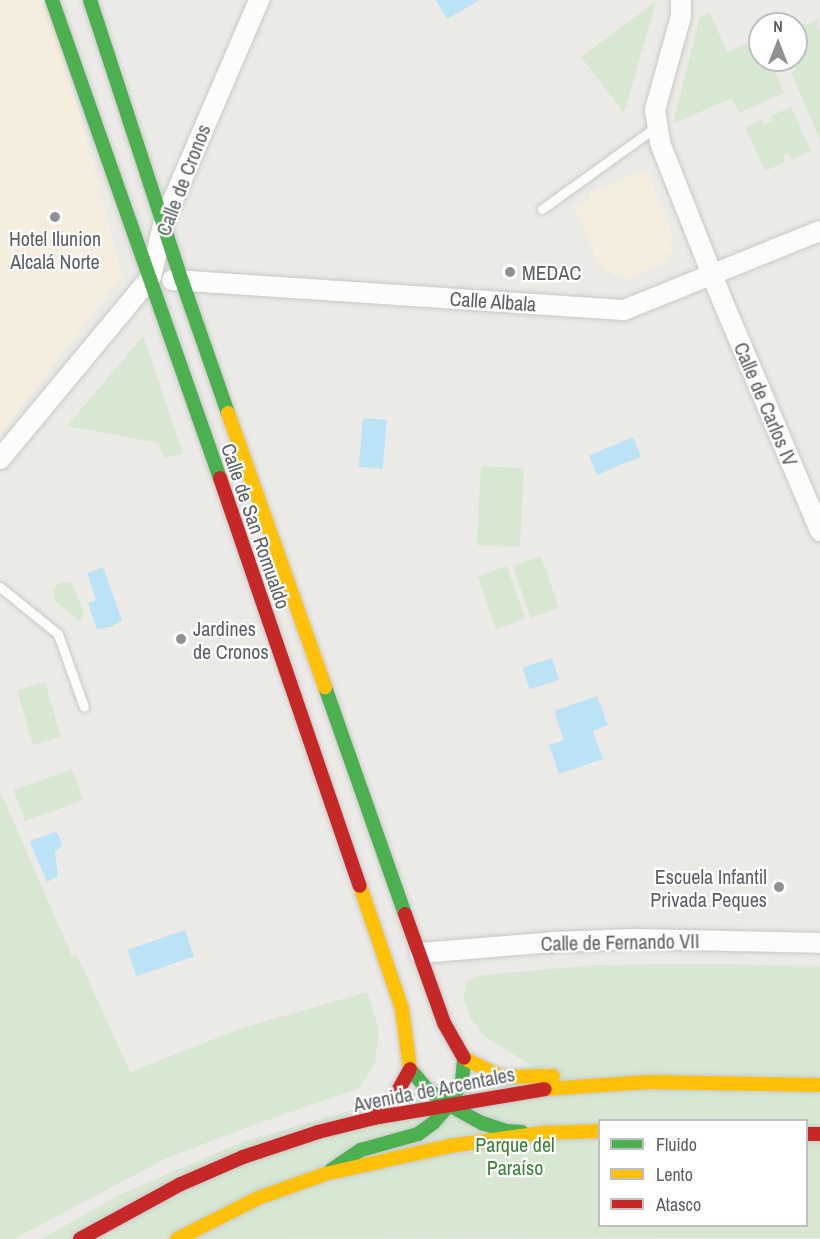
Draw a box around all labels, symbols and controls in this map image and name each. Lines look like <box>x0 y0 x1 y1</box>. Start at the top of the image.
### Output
north arrow <box>748 12 808 72</box>
text: N <box>773 15 783 37</box>
street label: Calle de Cronos <box>151 121 215 239</box>
marker: Hotel Ilunion Alcalá Norte <box>48 210 62 224</box>
place label: Hotel Ilunion Alcalá Norte <box>9 226 101 273</box>
place label: MEDAC <box>522 260 581 284</box>
marker: MEDAC <box>503 265 517 279</box>
street label: Calle Albala <box>449 286 537 316</box>
street label: Calle de Carlos IV <box>729 338 803 470</box>
street label: Calle de San Romualdo <box>216 440 296 612</box>
place label: Jardines de Cronos <box>193 616 269 663</box>
marker: Jardines de Cronos <box>174 632 188 646</box>
place label: Escuela Infantil Privada Peques <box>650 864 767 911</box>
marker: Escuela Infantil Privada Peques <box>772 880 786 894</box>
street label: Calle de Fernando VII <box>540 929 700 955</box>
street label: Avenida de Arcentales <box>351 1062 517 1116</box>
legend <box>598 1119 808 1227</box>
park label: Parque del Paraíso <box>475 1132 555 1179</box>
text: Fluido <box>656 1132 697 1157</box>
text: Lento <box>656 1162 693 1187</box>
text: Atasco <box>656 1192 701 1217</box>

